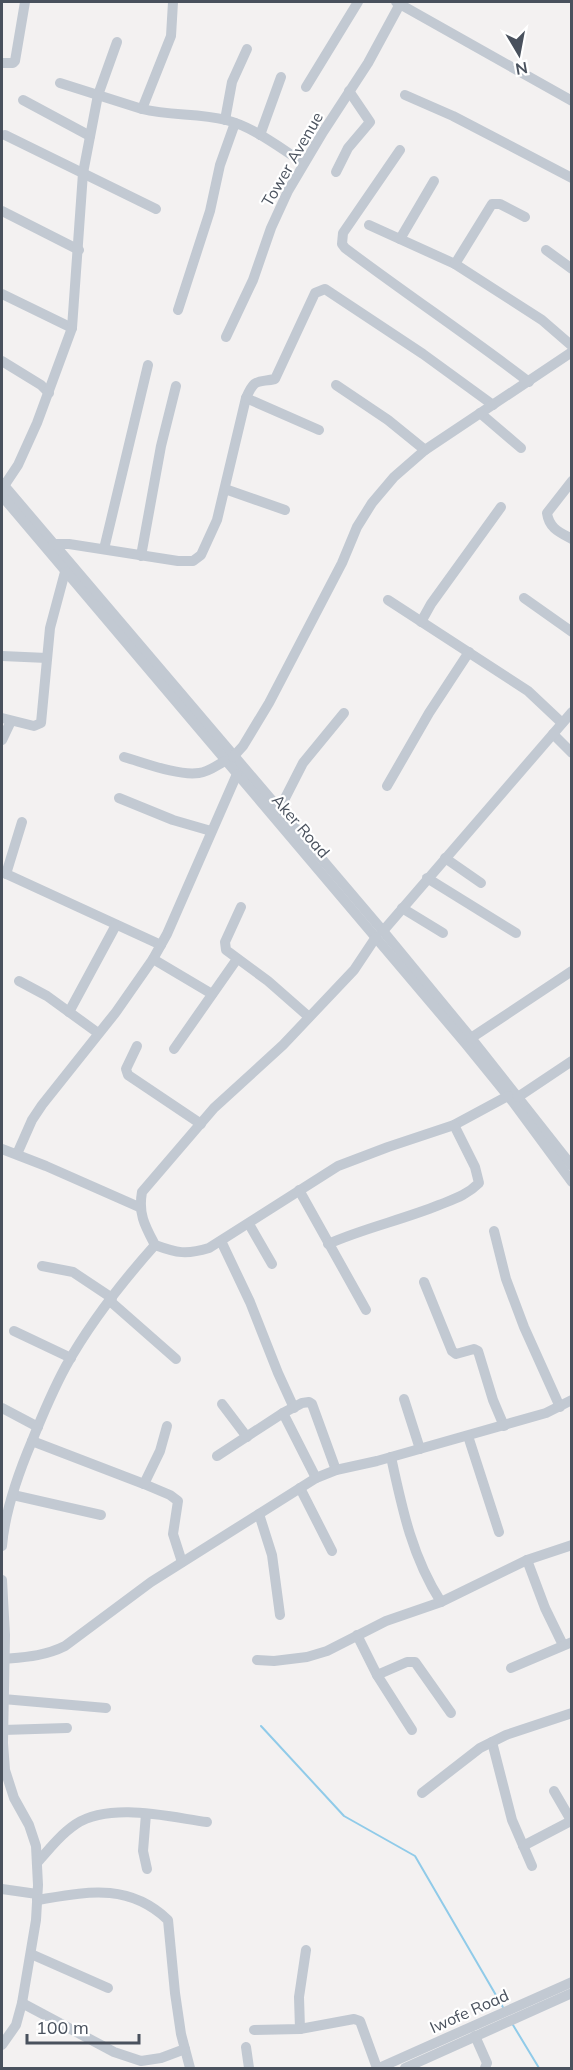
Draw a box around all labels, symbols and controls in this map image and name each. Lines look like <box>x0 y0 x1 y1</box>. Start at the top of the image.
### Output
north arrow <box>489 24 549 84</box>
text: N <box>514 58 529 80</box>
street label: Tower Avenue <box>257 108 327 210</box>
street label: Aker Road <box>268 790 334 862</box>
street label: Iwofe Road <box>426 1985 512 2037</box>
scale bar <box>27 2007 140 2045</box>
text: 100 m <box>36 2016 89 2039</box>

